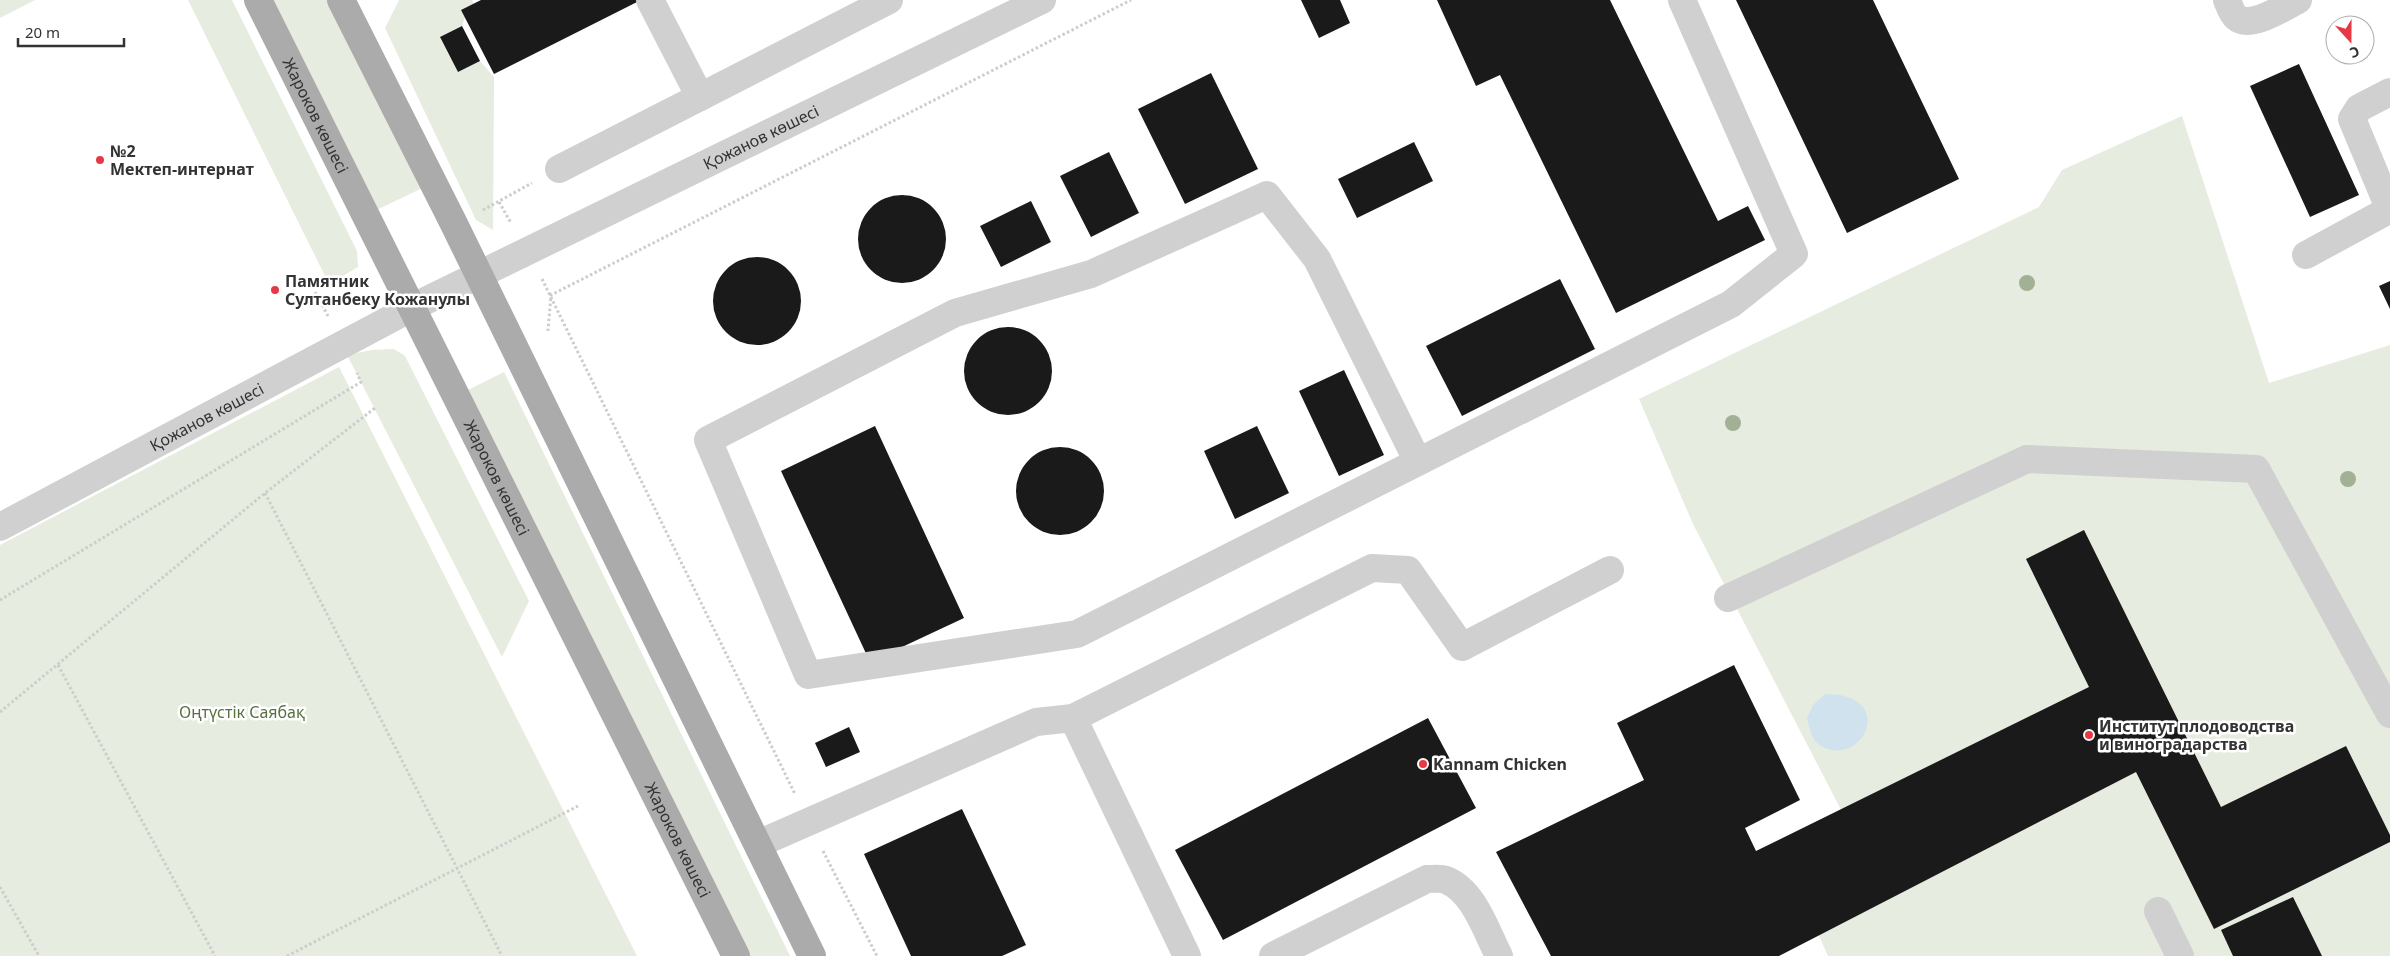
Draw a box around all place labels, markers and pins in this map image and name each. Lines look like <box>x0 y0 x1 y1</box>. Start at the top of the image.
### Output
place label: №2 Мектеп-интернат <box>110 140 254 180</box>
marker: №2 Мектеп-интернат <box>94 154 106 166</box>
place label: Памятник Султанбеку Кожанулы <box>285 270 470 310</box>
marker: Памятник Султанбеку Кожанулы <box>269 284 281 296</box>
place label: Институт плодоводства и виноградарства <box>2099 715 2294 755</box>
marker: Институт плодоводства и виноградарства <box>2083 729 2095 741</box>
place label: Kannam Chicken <box>1433 753 1567 775</box>
marker: Kannam Chicken <box>1417 758 1429 770</box>

